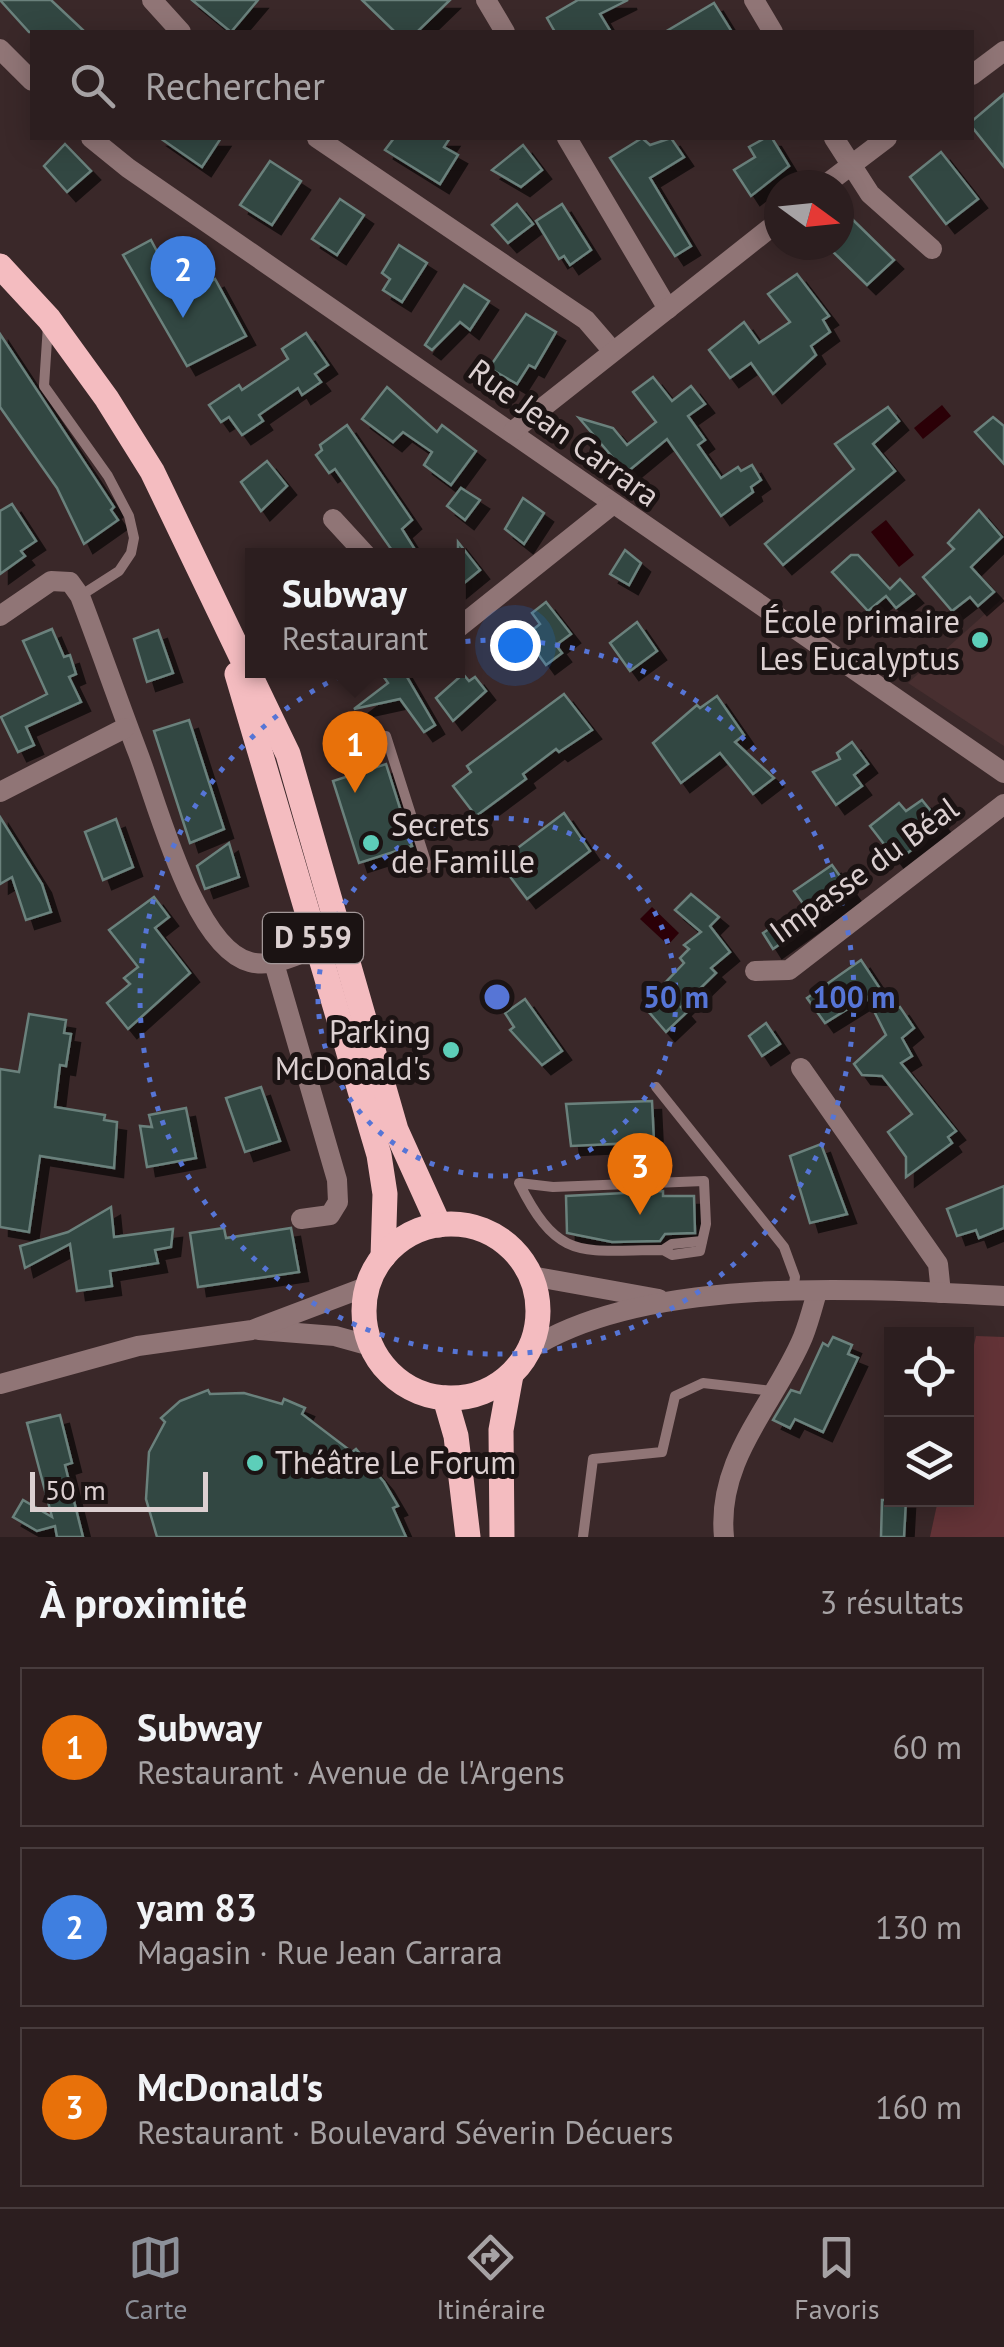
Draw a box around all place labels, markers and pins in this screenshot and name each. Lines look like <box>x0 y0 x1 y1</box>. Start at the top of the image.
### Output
pin: 2 <box>150 236 216 318</box>
place label: École primaire Les Eucalyptus <box>759 600 960 679</box>
marker: École primaire Les Eucalyptus <box>969 629 991 651</box>
pin: 1 <box>322 710 388 793</box>
place label: Secrets de Famille <box>391 803 535 882</box>
marker: Secrets de Famille <box>360 832 382 854</box>
centre of rings <box>479 979 515 1015</box>
place label: Parking McDonald's <box>275 1010 431 1089</box>
marker: Parking McDonald's <box>440 1039 462 1061</box>
pin: 3 <box>608 1132 672 1215</box>
place label: Théâtre Le Forum <box>275 1441 516 1483</box>
marker: Théâtre Le Forum <box>244 1452 266 1474</box>

